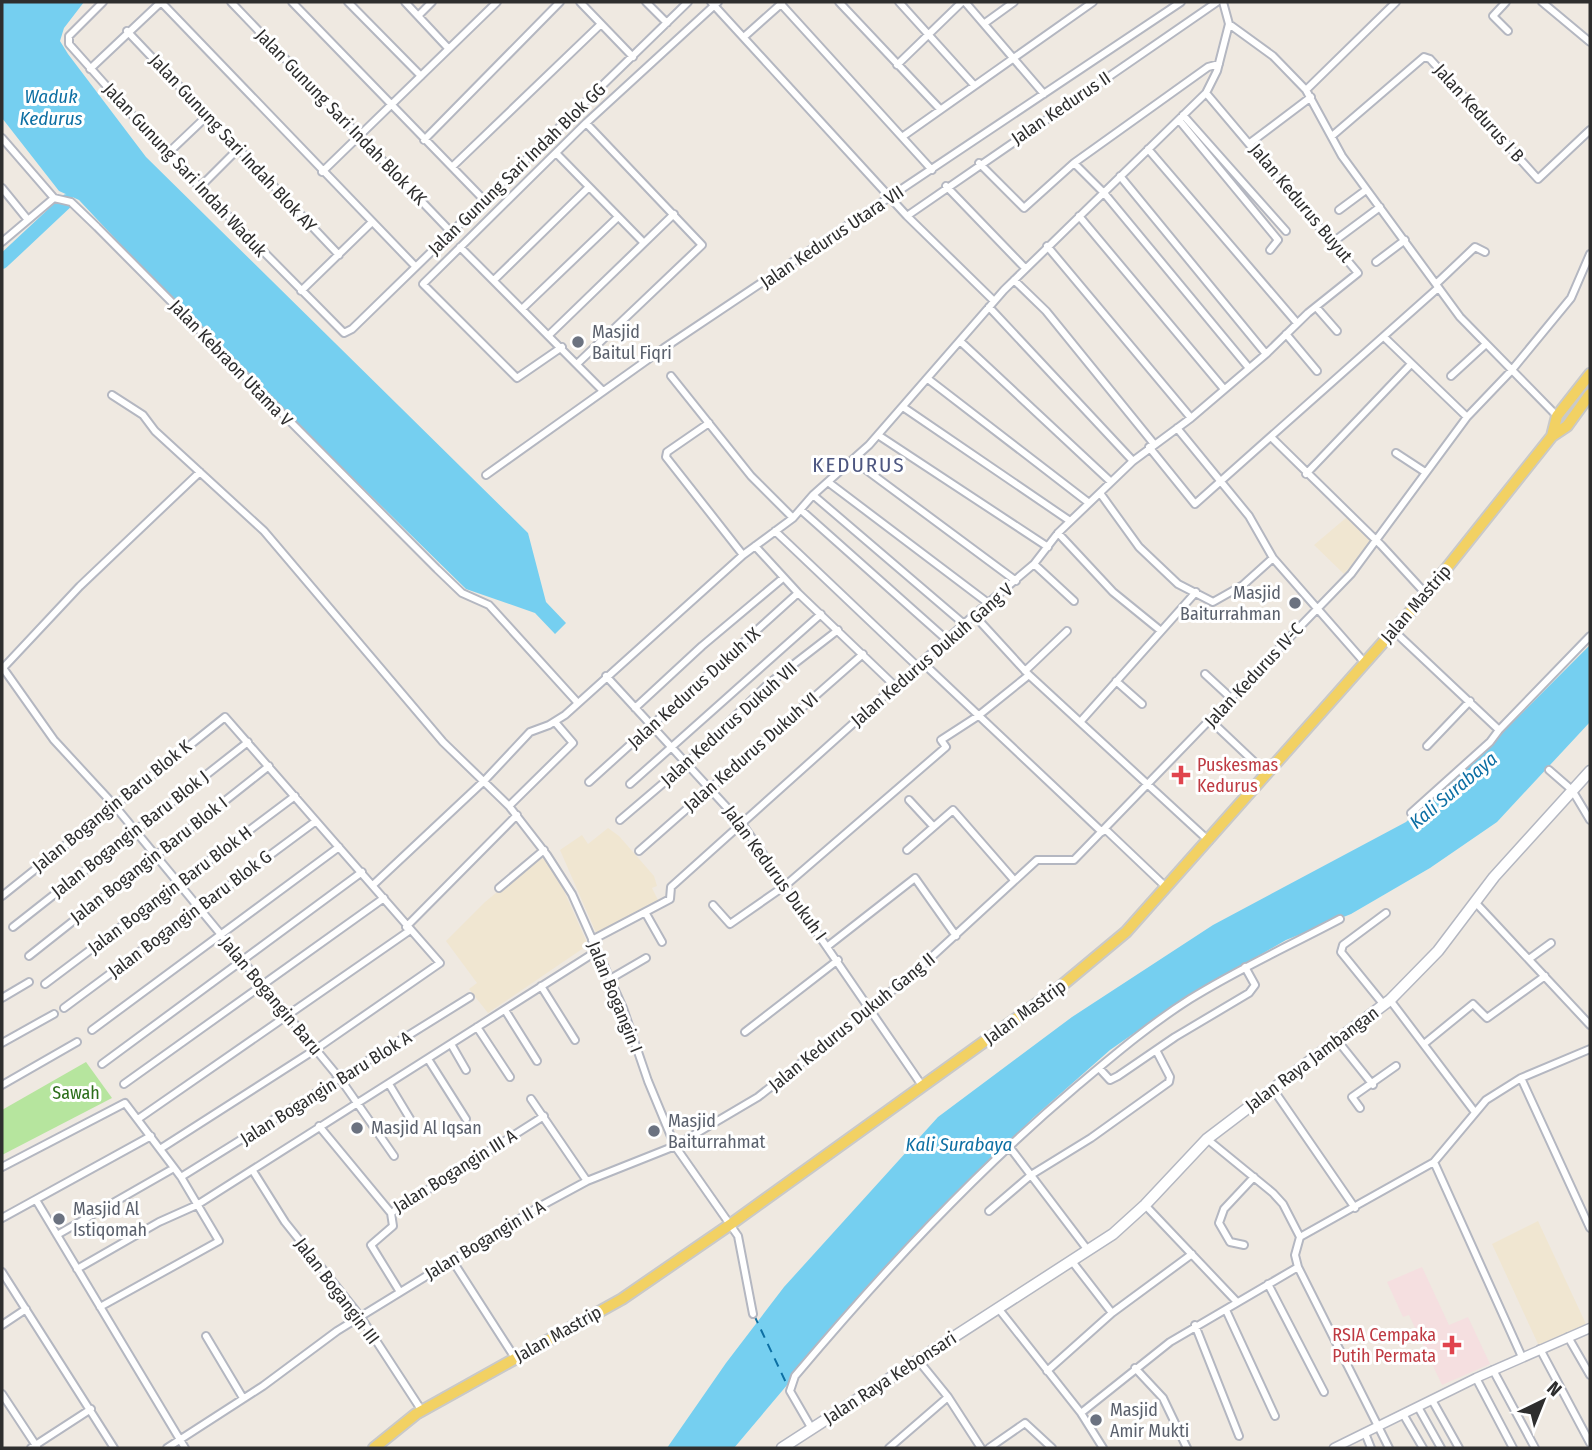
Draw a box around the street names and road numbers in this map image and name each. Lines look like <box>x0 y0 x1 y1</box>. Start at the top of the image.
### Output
street label: Jalan Gunung Sari Indah Blok KK <box>251 24 431 210</box>
street label: Jalan Gunung Sari Indah Blok AY <box>145 50 321 236</box>
street label: Jalan Kedurus I B <box>1429 59 1529 167</box>
street label: Jalan Kedurus II <box>1007 67 1115 149</box>
street label: Jalan Gunung Sari Indah Waduk <box>99 78 272 262</box>
street label: Jalan Gunung Sari Indah Blok GG <box>424 78 610 260</box>
street label: Jalan Kedurus Buyut <box>1245 139 1357 267</box>
street label: Jalan Kedurus Utara VII <box>756 181 908 293</box>
street label: Jalan Kebraon Utama V <box>165 295 298 431</box>
street label: Jalan Mastrip <box>1376 560 1456 648</box>
street label: Jalan Kedurus Dukuh Gang V <box>847 578 1018 731</box>
street label: Jalan Kedurus IV-C <box>1200 618 1308 732</box>
street label: Jalan Kedurus Dukuh IX <box>623 623 765 753</box>
street label: Jalan Kedurus Dukuh VII <box>657 657 801 791</box>
street label: Jalan Kedurus Dukuh VI <box>679 688 823 816</box>
street label: Jalan Bogangin Baru Blok K <box>28 735 196 877</box>
street label: Jalan Bogangin Baru Blok J <box>47 766 213 902</box>
street label: Jalan Bogangin Baru Blok I <box>66 792 232 928</box>
street label: Jalan Kedurus Dukuh I <box>719 801 831 945</box>
street label: Jalan Bogangin Baru Blok H <box>84 821 256 959</box>
street label: Jalan Bogangin Baru Blok G <box>104 845 276 983</box>
street label: Jalan Bogangin Baru <box>215 932 327 1060</box>
street label: Jalan Bogangin I <box>583 938 647 1056</box>
street label: Jalan Kedurus Dukuh Gang II <box>764 948 940 1096</box>
street label: Jalan Mastrip <box>980 975 1070 1049</box>
street label: Jalan Raya Jambangan <box>1241 1002 1383 1116</box>
street label: Jalan Bogangin Baru Blok A <box>236 1026 416 1150</box>
street label: Jalan Bogangin III A <box>389 1124 521 1218</box>
street label: Jalan Bogangin II A <box>421 1195 550 1285</box>
street label: Jalan Bogangin III <box>290 1234 384 1348</box>
street label: Jalan Mastrip <box>511 1301 605 1367</box>
street label: Jalan Raya Kebonsari <box>820 1327 960 1429</box>

